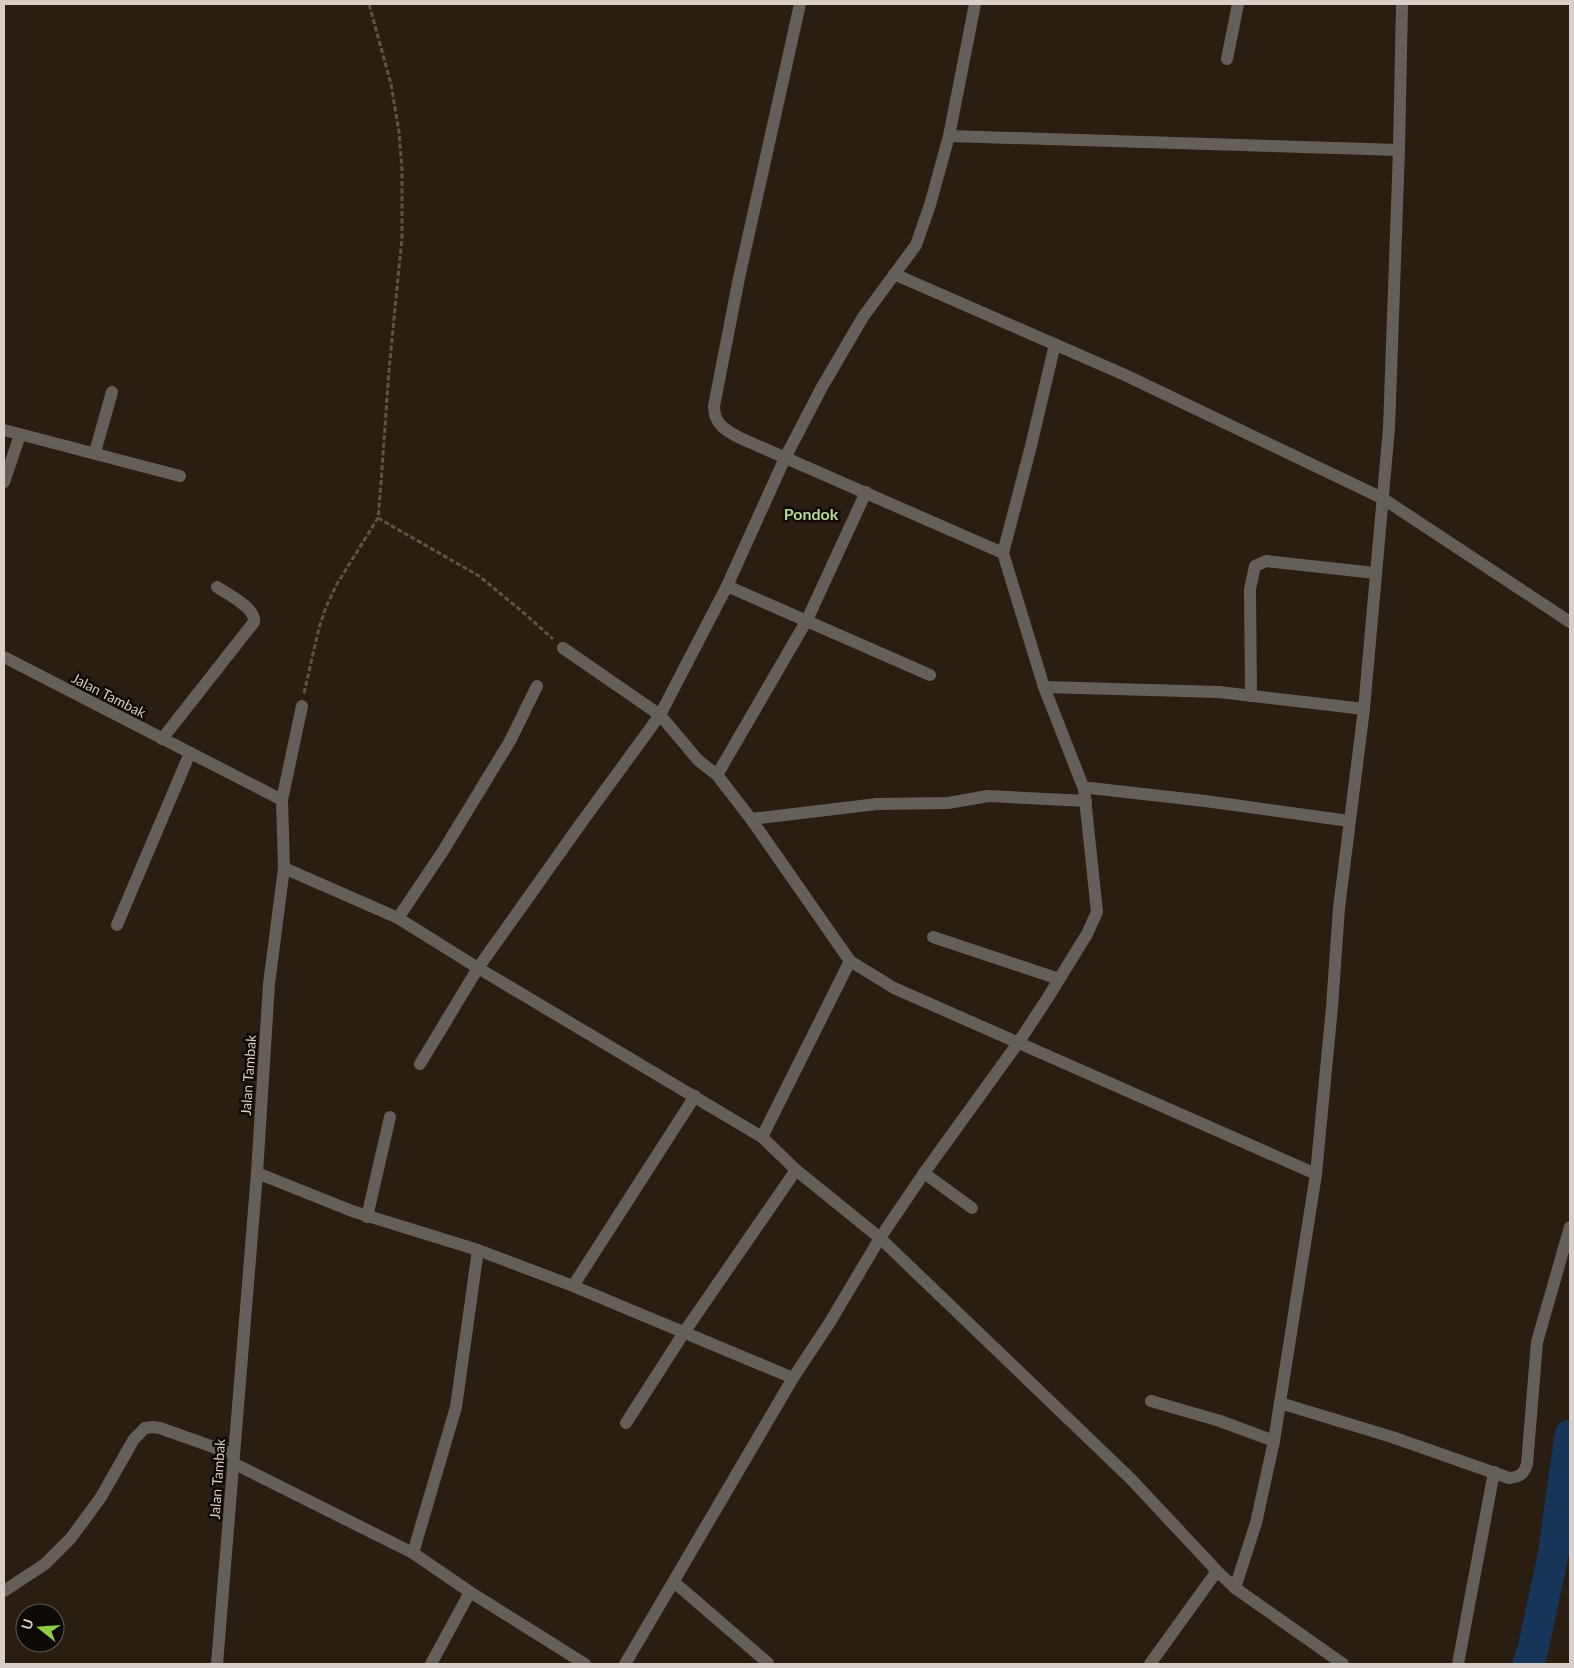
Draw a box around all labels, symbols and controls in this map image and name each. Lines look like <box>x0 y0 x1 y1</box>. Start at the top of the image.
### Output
district label: Pondok <box>784 504 839 523</box>
street label: Jalan Tambak <box>69 669 150 721</box>
street label: Jalan Tambak <box>237 1033 259 1116</box>
street label: Jalan Tambak <box>206 1437 228 1520</box>
north arrow <box>15 1603 65 1653</box>
text: U <box>17 1617 37 1632</box>

